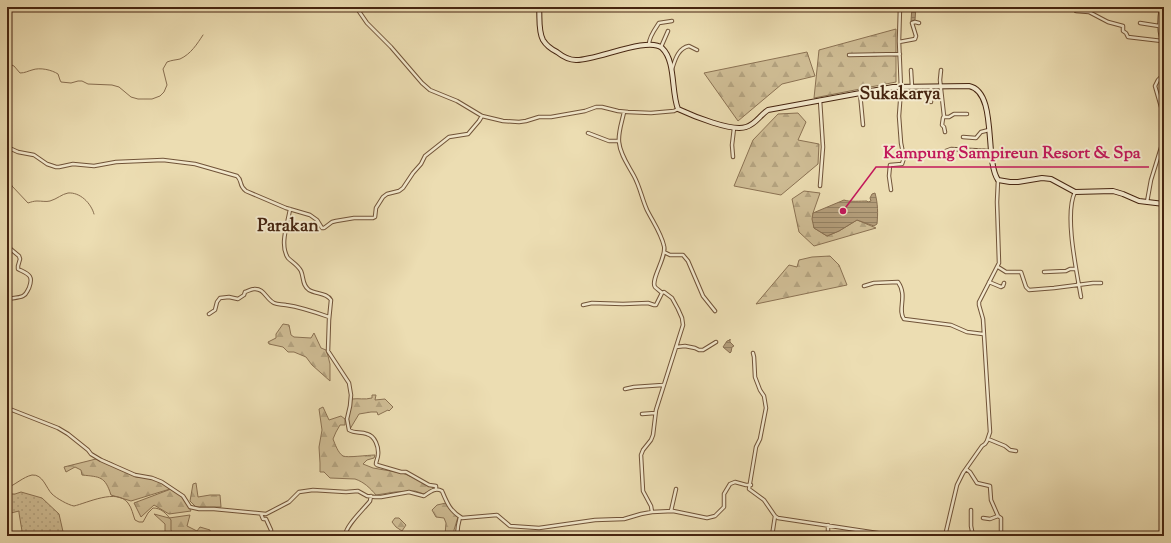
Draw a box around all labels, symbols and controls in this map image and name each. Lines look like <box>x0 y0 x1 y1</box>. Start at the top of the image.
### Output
district label: Sukakarya <box>859 82 941 108</box>
callout: Kampung Sampireun Resort & Spa <box>876 138 1149 167</box>
text: Kampung Sampireun Resort & Spa <box>883 142 1141 166</box>
district label: Parakan <box>257 214 319 240</box>

